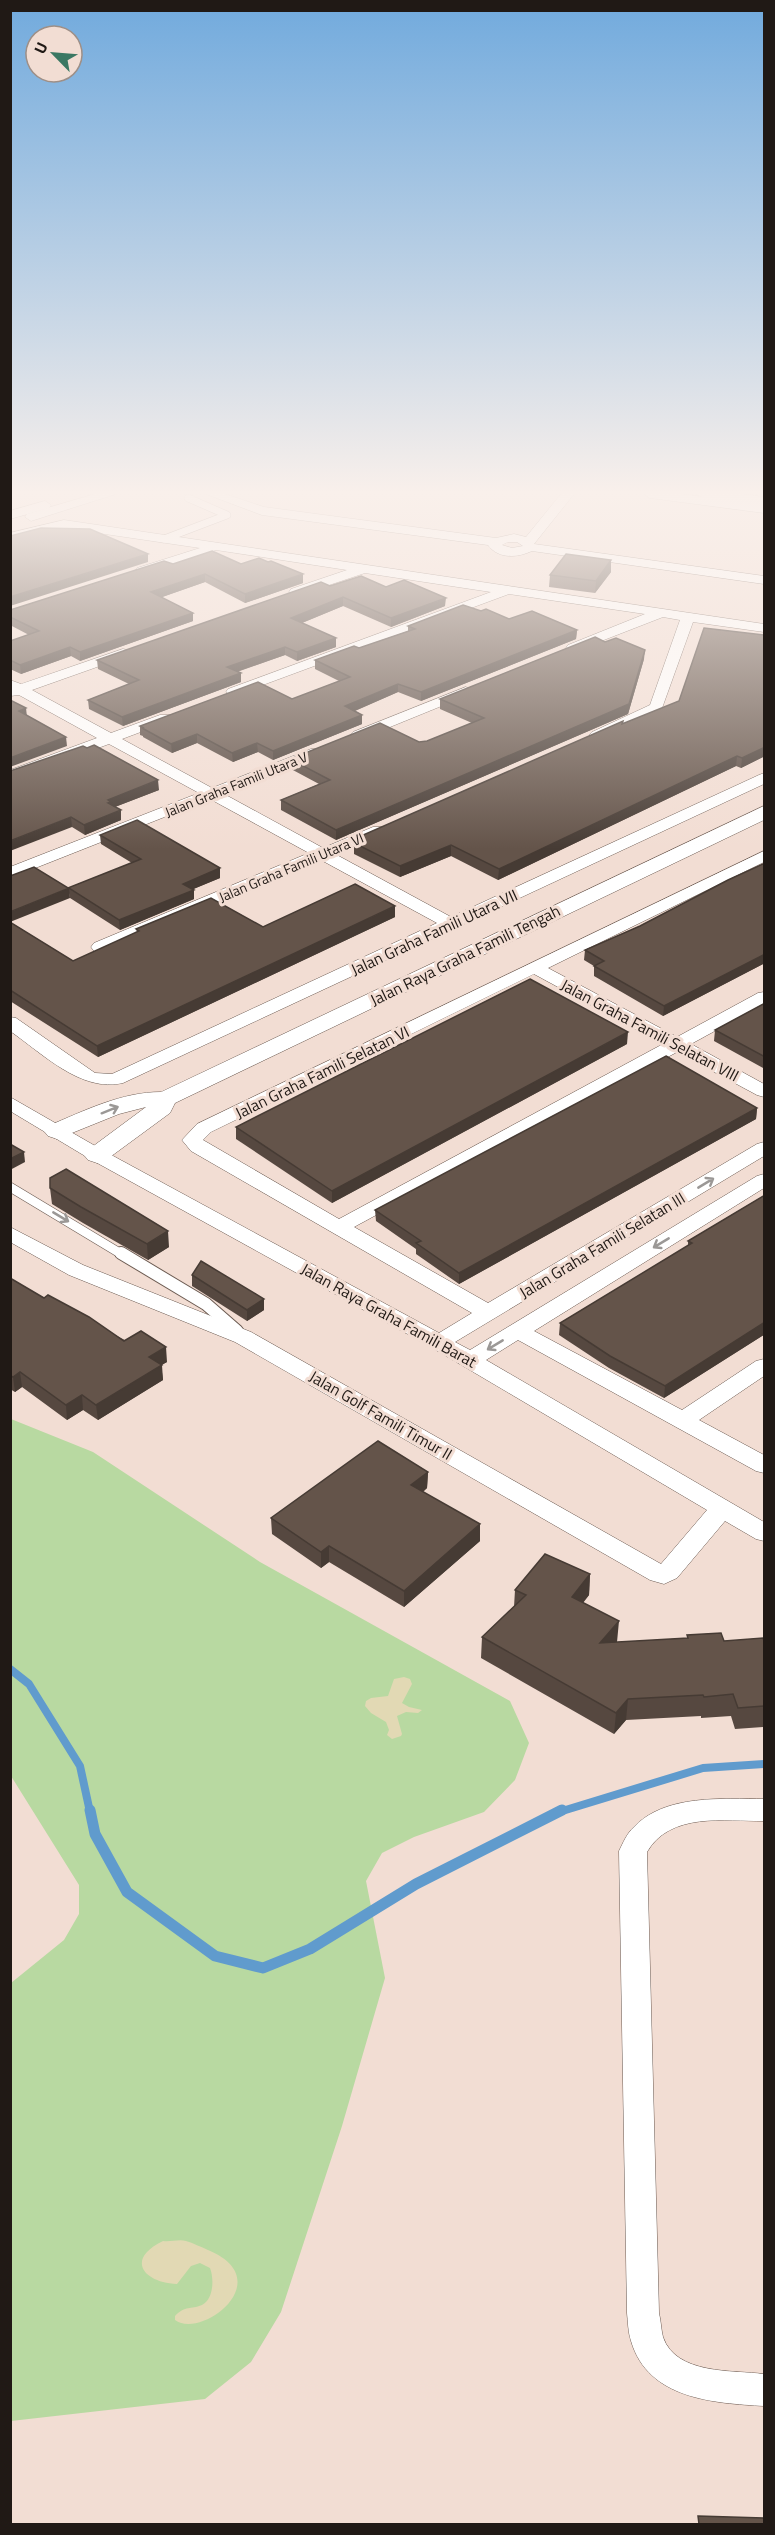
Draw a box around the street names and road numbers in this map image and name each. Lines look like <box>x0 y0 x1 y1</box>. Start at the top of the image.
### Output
street label: Jalan Graha Famili Utara V <box>162 746 310 822</box>
street label: Jalan Graha Famili Utara VI <box>215 827 367 907</box>
street label: Jalan Graha Famili Utara VII <box>347 883 521 981</box>
street label: Jalan Raya Graha Famili Tengah <box>366 898 564 1012</box>
street label: Jalan Graha Famili Selatan VIII <box>557 973 743 1087</box>
street label: Jalan Graha Famili Selatan VI <box>231 1019 413 1125</box>
street label: Jalan Graha Famili Selatan III <box>515 1186 689 1304</box>
street label: Jalan Raya Graha Famili Barat <box>297 1257 481 1374</box>
street label: Jalan Golf Famili Timur II <box>305 1364 457 1466</box>

